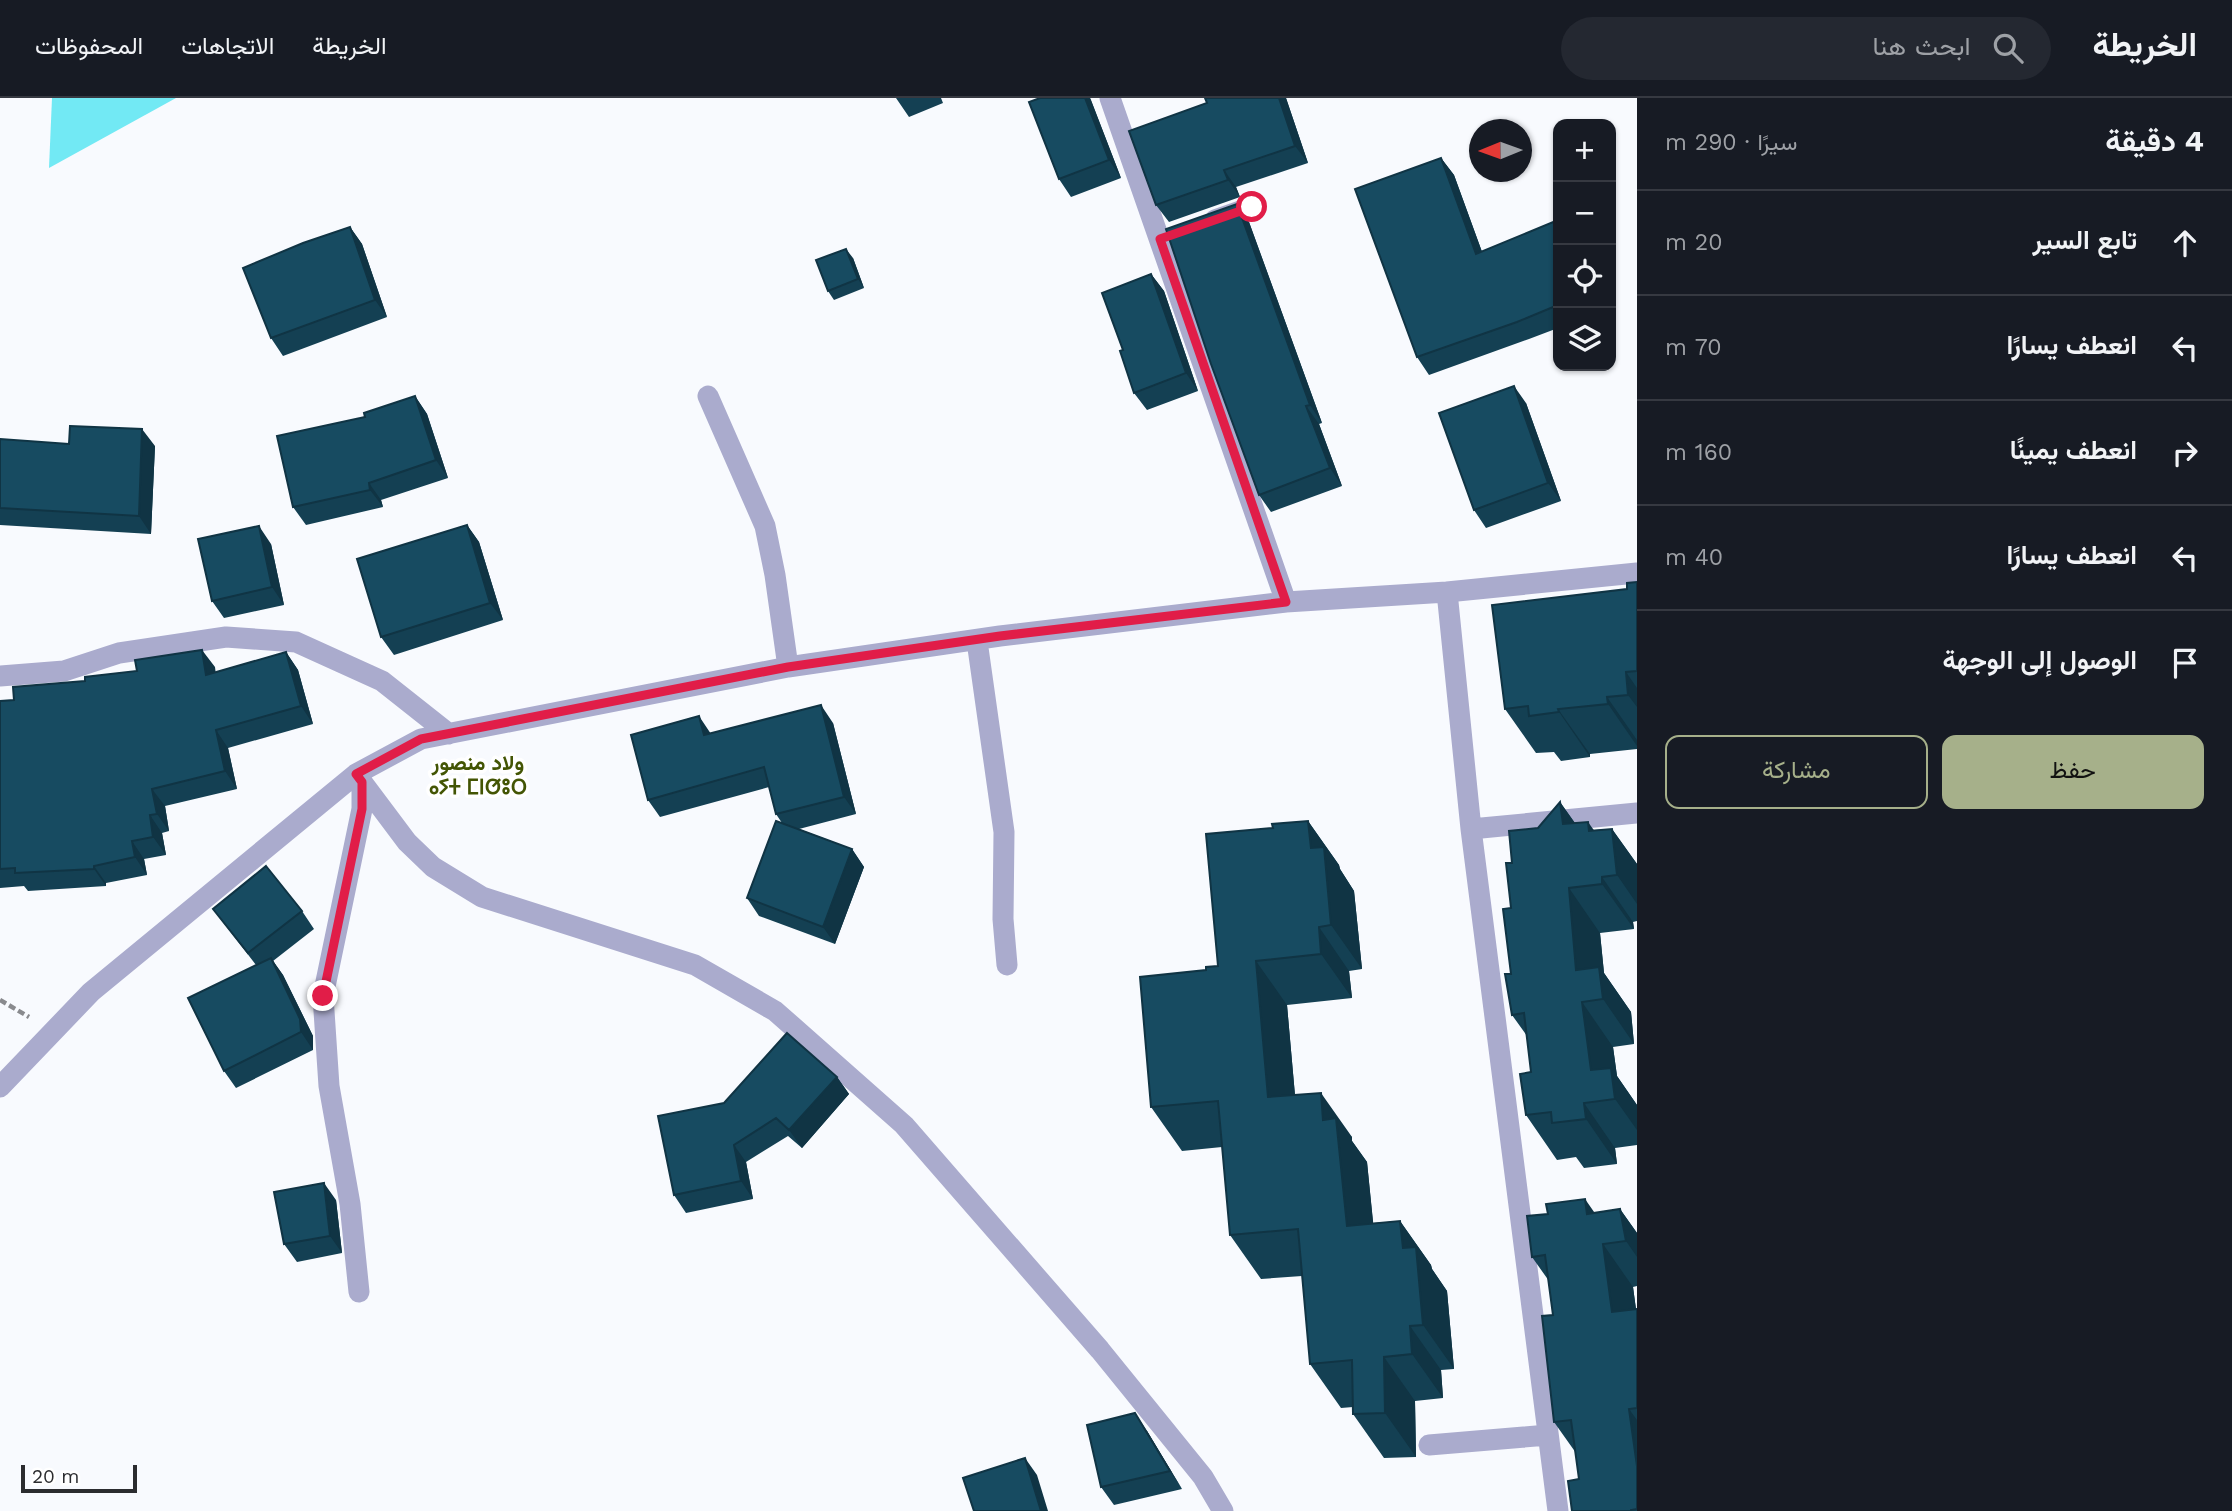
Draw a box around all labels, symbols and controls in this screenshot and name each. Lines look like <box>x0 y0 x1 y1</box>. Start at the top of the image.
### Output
search box <box>1561 17 2051 80</box>
text: الخريطة <box>2093 25 2197 64</box>
icon: search <box>1989 29 2027 67</box>
text: ابحث هنا <box>1872 31 1971 61</box>
text: المحفوظات <box>35 32 143 60</box>
text: الاتجاهات <box>181 32 274 60</box>
text: الخريطة <box>312 32 387 60</box>
north arrow <box>1469 119 1532 182</box>
map controls <box>1553 119 1616 371</box>
button: + <box>1553 119 1616 182</box>
text: 4 دقيقة <box>2105 123 2204 158</box>
text: سيرًا · 290 m <box>1665 129 1797 156</box>
button: − <box>1553 182 1616 245</box>
route start <box>1236 191 1267 222</box>
icon: ahead <box>2166 224 2204 262</box>
text: تابع السير <box>2033 225 2137 255</box>
text: 20 m <box>1665 229 1722 256</box>
button: locate <box>1553 245 1616 308</box>
button: layers <box>1553 308 1616 371</box>
icon: left <box>2166 329 2204 367</box>
text: انعطف يسارًا <box>2007 330 2137 360</box>
text: 70 m <box>1665 334 1722 361</box>
icon: right <box>2166 434 2204 472</box>
text: انعطف يمينًا <box>2010 435 2137 465</box>
text: 160 m <box>1665 439 1732 466</box>
icon: left <box>2166 539 2204 577</box>
text: انعطف يسارًا <box>2007 540 2137 570</box>
text: 40 m <box>1665 544 1723 571</box>
icon: arrive <box>2166 644 2204 682</box>
text: الوصول إلى الوجهة <box>1942 645 2137 675</box>
button: مشاركة <box>1665 735 1928 809</box>
button: حفظ <box>1942 735 2204 809</box>
district label: ولاد منصور ⴰⵢⵜ ⵎⵏⵚⵓⵔ <box>429 750 527 799</box>
route end <box>307 980 338 1011</box>
scale bar <box>21 1462 136 1494</box>
text: 20 m <box>32 1465 79 1488</box>

